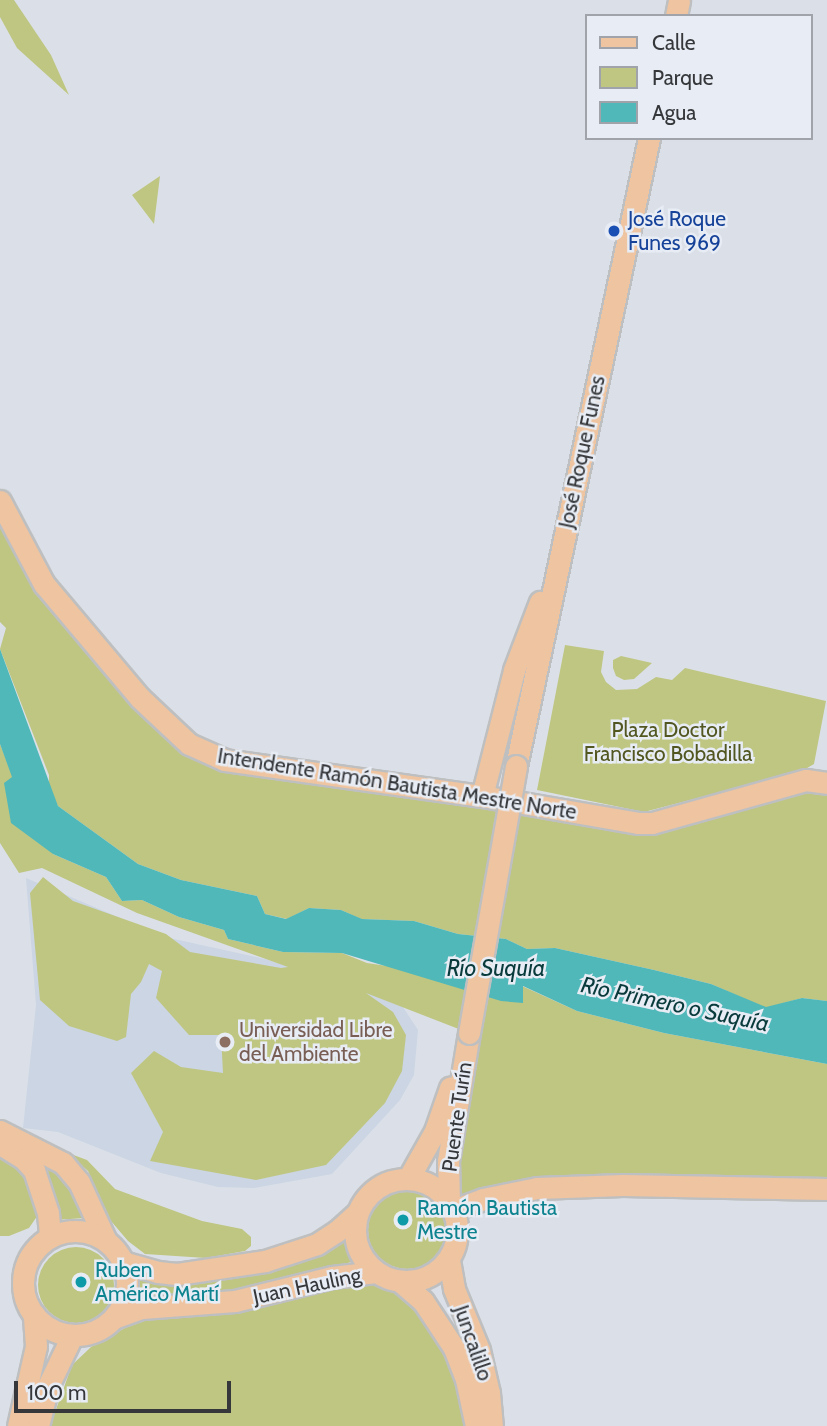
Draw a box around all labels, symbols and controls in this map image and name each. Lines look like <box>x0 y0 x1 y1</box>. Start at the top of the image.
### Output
legend <box>586 14 813 140</box>
text: Calle <box>652 30 696 55</box>
text: Parque <box>652 65 714 90</box>
text: Agua <box>652 100 696 125</box>
place label: José Roque Funes 969 <box>628 206 726 256</box>
marker: José Roque Funes 969 <box>606 223 622 239</box>
street label: José Roque Funes <box>554 374 610 530</box>
park label: Plaza Doctor Francisco Bobadilla <box>584 717 752 767</box>
street label: Intendente Ramón Bautista Mestre Norte <box>216 743 578 825</box>
water label: Río Suquía <box>447 954 545 982</box>
water label: Río Primero o Suquía <box>578 971 772 1037</box>
place label: Universidad Libre del Ambiente <box>239 1017 393 1067</box>
marker: Universidad Libre del Ambiente <box>217 1034 233 1050</box>
street label: Puente Turín <box>437 1060 477 1174</box>
place label: Ramón Bautista Mestre <box>417 1195 557 1245</box>
marker: Ramón Bautista Mestre <box>395 1212 411 1228</box>
place label: Ruben Américo Martí <box>95 1257 219 1307</box>
street label: Juan Hauling <box>251 1262 363 1310</box>
marker: Ruben Américo Martí <box>73 1274 89 1290</box>
street label: Juncalillo <box>448 1302 498 1384</box>
scale bar <box>18 1366 234 1410</box>
text: 100 m <box>27 1380 86 1405</box>

